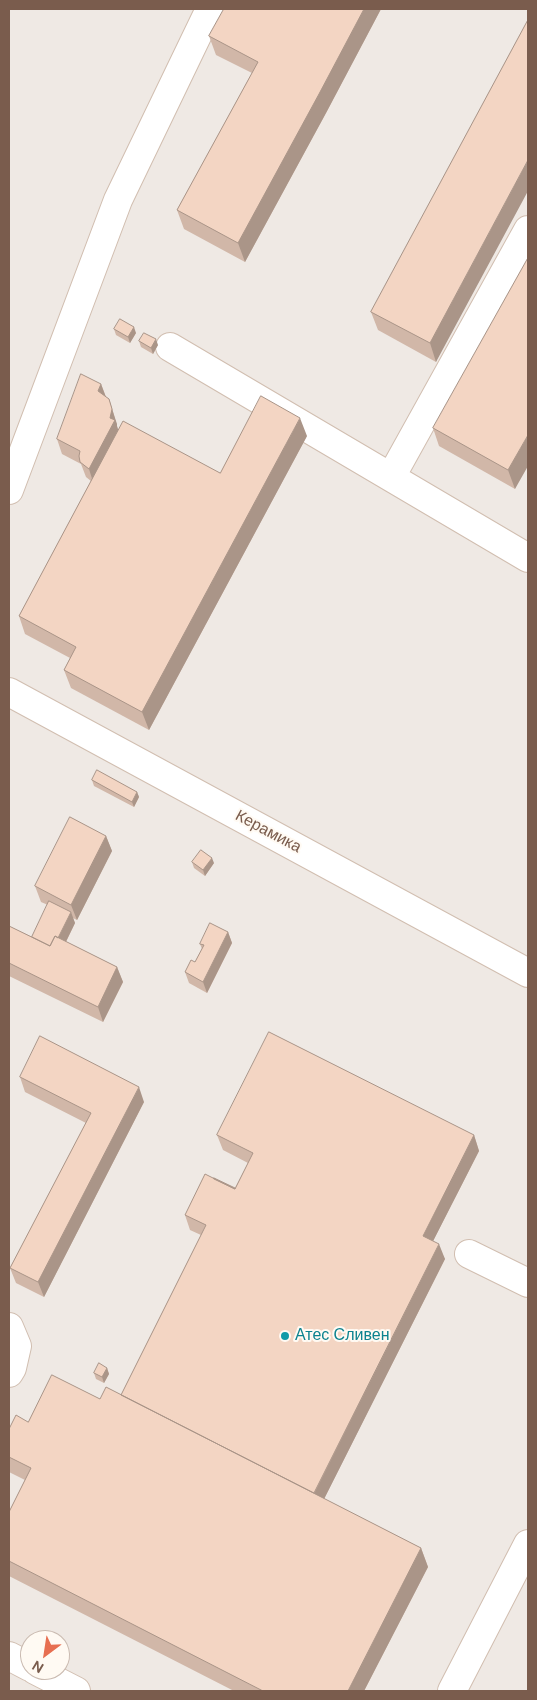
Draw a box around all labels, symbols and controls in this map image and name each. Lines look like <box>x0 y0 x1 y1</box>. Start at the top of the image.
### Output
street label: Керамика <box>232 807 304 857</box>
place label: Атес Сливен <box>295 1326 390 1346</box>
marker: Атес Сливен <box>279 1330 291 1342</box>
north arrow <box>20 1630 70 1680</box>
text: N <box>29 1657 47 1677</box>

